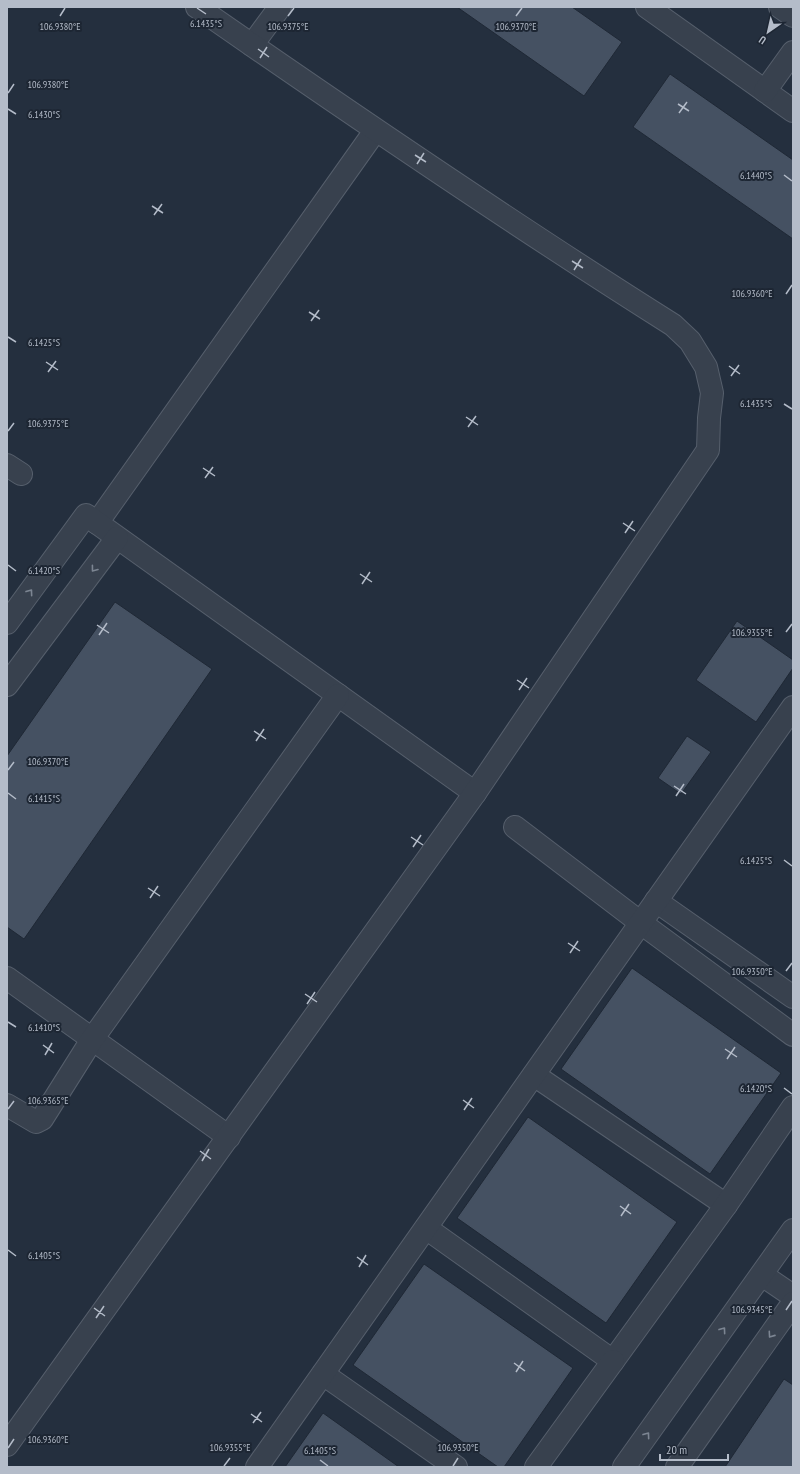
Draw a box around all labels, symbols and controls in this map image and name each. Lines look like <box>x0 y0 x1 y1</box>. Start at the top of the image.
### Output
north arrow <box>748 12 788 52</box>
text: 6.1435°S <box>190 17 222 30</box>
text: 106.9380°E <box>40 20 81 33</box>
text: 106.9375°E <box>268 20 309 33</box>
text: 106.9370°E <box>496 20 537 33</box>
text: U <box>756 33 769 48</box>
text: 106.9380°E <box>28 78 69 91</box>
text: 6.1430°S <box>28 108 60 121</box>
text: 6.1440°S <box>740 169 772 182</box>
text: 106.9360°E <box>732 287 773 300</box>
text: 6.1425°S <box>28 336 60 349</box>
text: 6.1435°S <box>740 397 772 410</box>
text: 106.9375°E <box>28 417 69 430</box>
text: 6.1420°S <box>28 564 60 577</box>
one-way arrow <box>92 564 99 571</box>
one-way arrow <box>25 589 32 596</box>
text: 106.9355°E <box>732 626 773 639</box>
text: 106.9370°E <box>28 755 69 768</box>
text: 6.1415°S <box>28 792 60 805</box>
text: 6.1425°S <box>740 854 772 867</box>
text: 106.9350°E <box>732 965 773 978</box>
text: 6.1410°S <box>28 1021 60 1034</box>
text: 6.1420°S <box>740 1082 772 1095</box>
text: 106.9365°E <box>28 1094 69 1107</box>
text: 6.1405°S <box>28 1249 60 1262</box>
text: 106.9345°E <box>732 1303 773 1316</box>
one-way arrow <box>718 1327 725 1334</box>
one-way arrow <box>768 1331 775 1338</box>
text: 106.9360°E <box>28 1433 69 1446</box>
one-way arrow <box>642 1433 649 1440</box>
scale bar <box>660 1436 728 1462</box>
text: 106.9355°E <box>210 1441 251 1454</box>
text: 106.9350°E <box>438 1441 479 1454</box>
text: 20 m <box>666 1442 687 1457</box>
text: 6.1405°S <box>304 1444 336 1457</box>

